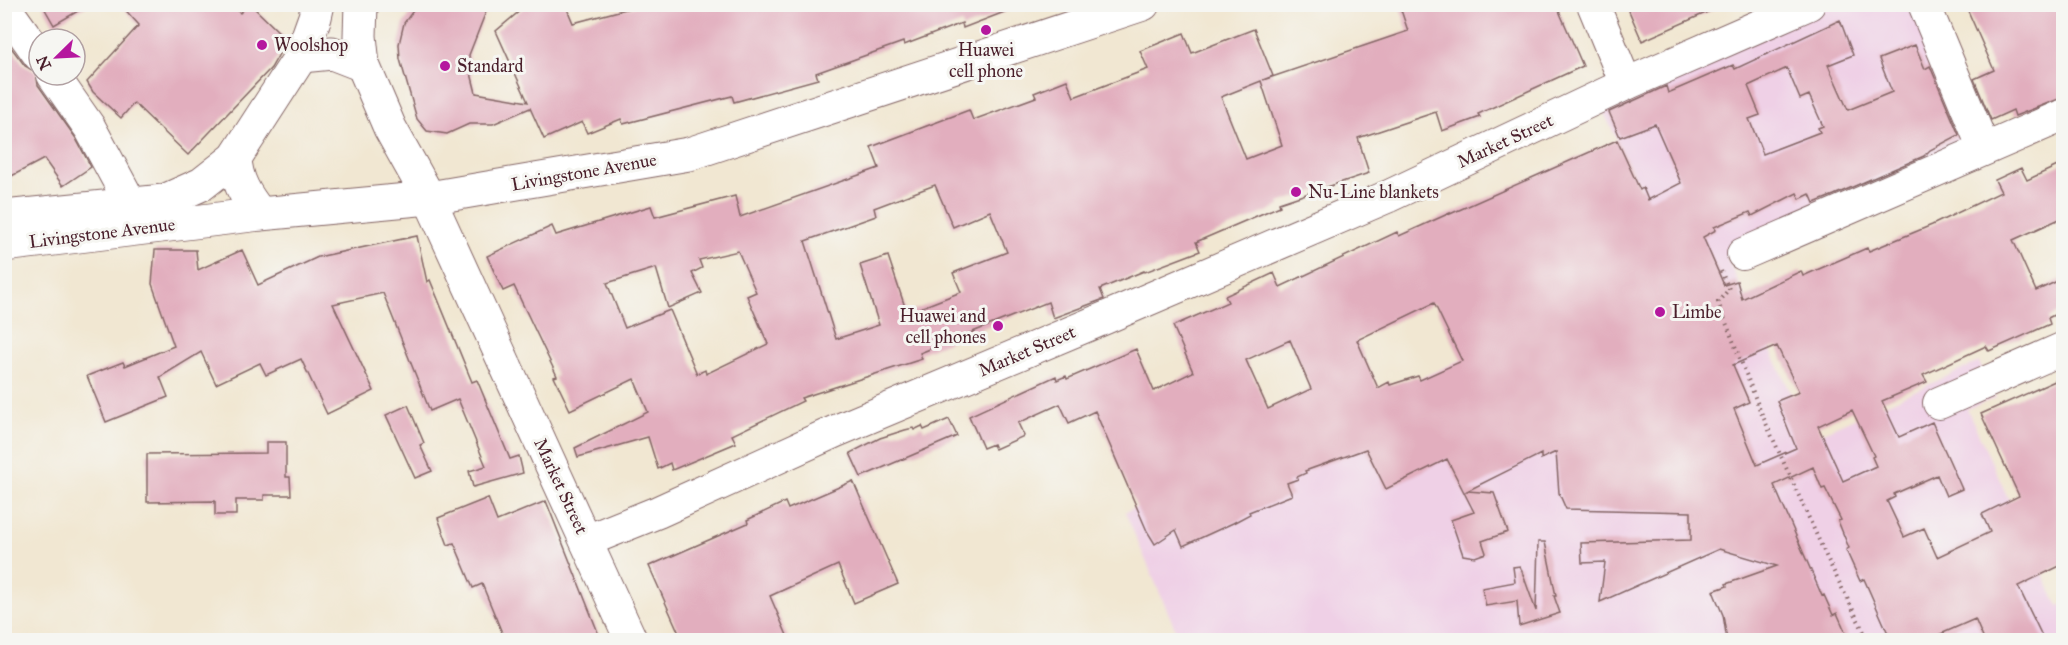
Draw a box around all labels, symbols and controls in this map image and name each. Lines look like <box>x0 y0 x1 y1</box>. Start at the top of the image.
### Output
marker: Huawei cell phone <box>979 23 993 37</box>
north arrow <box>27 27 87 87</box>
place label: Woolshop <box>274 34 348 56</box>
marker: Woolshop <box>255 38 269 52</box>
place label: Huawei cell phone <box>949 39 1023 82</box>
text: N <box>32 52 55 73</box>
place label: Standard <box>457 55 523 77</box>
marker: Standard <box>438 59 452 73</box>
street label: Market Street <box>1453 109 1557 173</box>
street label: Livingstone Avenue <box>510 148 659 197</box>
place label: Nu-Line blankets <box>1308 181 1439 203</box>
marker: Nu-Line blankets <box>1289 185 1303 199</box>
street label: Livingstone Avenue <box>28 213 176 254</box>
place label: Limbe <box>1672 301 1722 323</box>
place label: Huawei and cell phones <box>899 305 986 348</box>
marker: Limbe <box>1653 305 1667 319</box>
marker: Huawei and cell phones <box>991 319 1005 333</box>
street label: Market Street <box>975 320 1079 381</box>
street label: Market Street <box>529 434 593 538</box>

